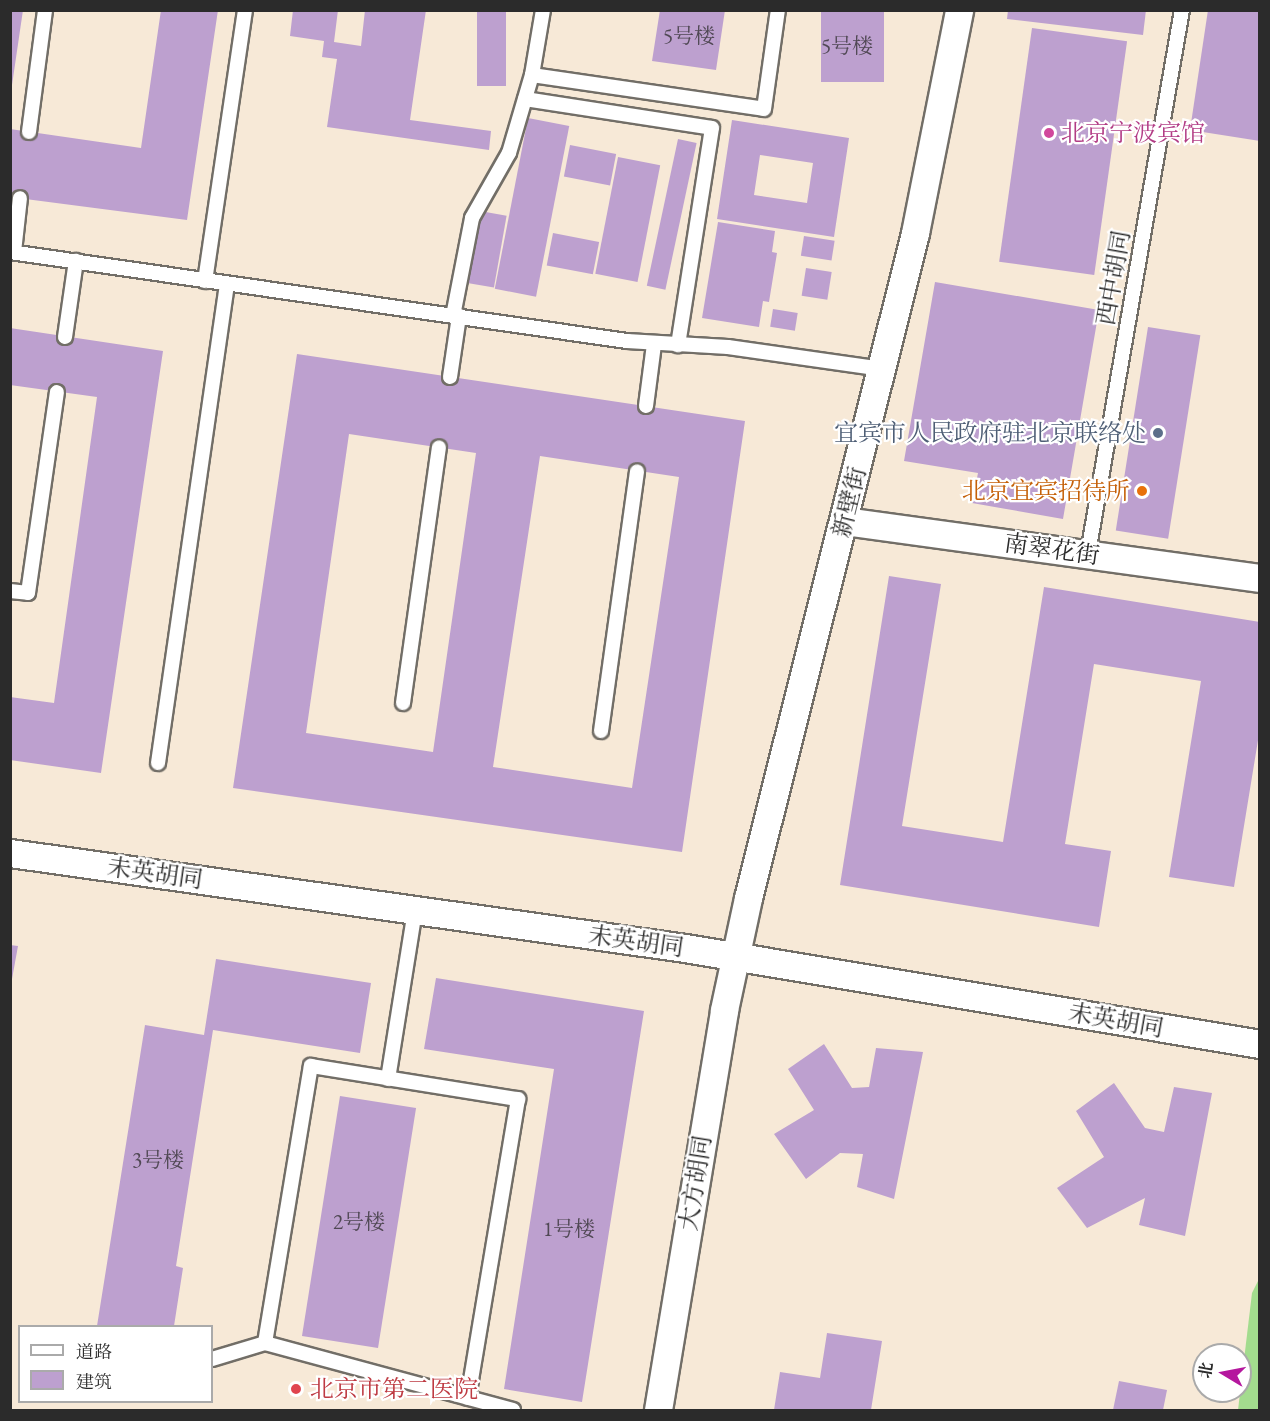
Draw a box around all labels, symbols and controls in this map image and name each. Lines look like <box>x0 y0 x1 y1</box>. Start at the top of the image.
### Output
house number: 5号楼 <box>663 23 715 49</box>
house number: 5号楼 <box>821 33 873 59</box>
place label: 北京宁波宾馆 <box>1061 119 1205 147</box>
marker: 北京宁波宾馆 <box>1042 126 1056 140</box>
street label: 西中胡同 <box>1090 228 1136 328</box>
place label: 宜宾市人民政府驻北京联络处 <box>834 419 1146 447</box>
marker: 宜宾市人民政府驻北京联络处 <box>1151 426 1165 440</box>
street label: 新壁街 <box>826 464 872 540</box>
place label: 北京宜宾招待所 <box>962 477 1130 505</box>
marker: 北京宜宾招待所 <box>1135 484 1149 498</box>
street label: 南翠花街 <box>1002 528 1102 570</box>
street label: 未英胡同 <box>105 852 205 894</box>
street label: 未英胡同 <box>586 920 686 962</box>
street label: 未英胡同 <box>1066 997 1166 1043</box>
street label: 大方胡同 <box>673 1133 717 1233</box>
house number: 3号楼 <box>132 1147 184 1173</box>
house number: 2号楼 <box>333 1209 385 1235</box>
house number: 1号楼 <box>543 1216 595 1242</box>
legend <box>18 1325 213 1403</box>
text: 道路 <box>76 1340 112 1363</box>
north arrow <box>1192 1343 1252 1403</box>
text: 北 <box>1194 1360 1217 1380</box>
text: 建筑 <box>76 1370 112 1393</box>
place label: 北京市第二医院 <box>310 1375 478 1403</box>
marker: 北京市第二医院 <box>287 1380 305 1398</box>

